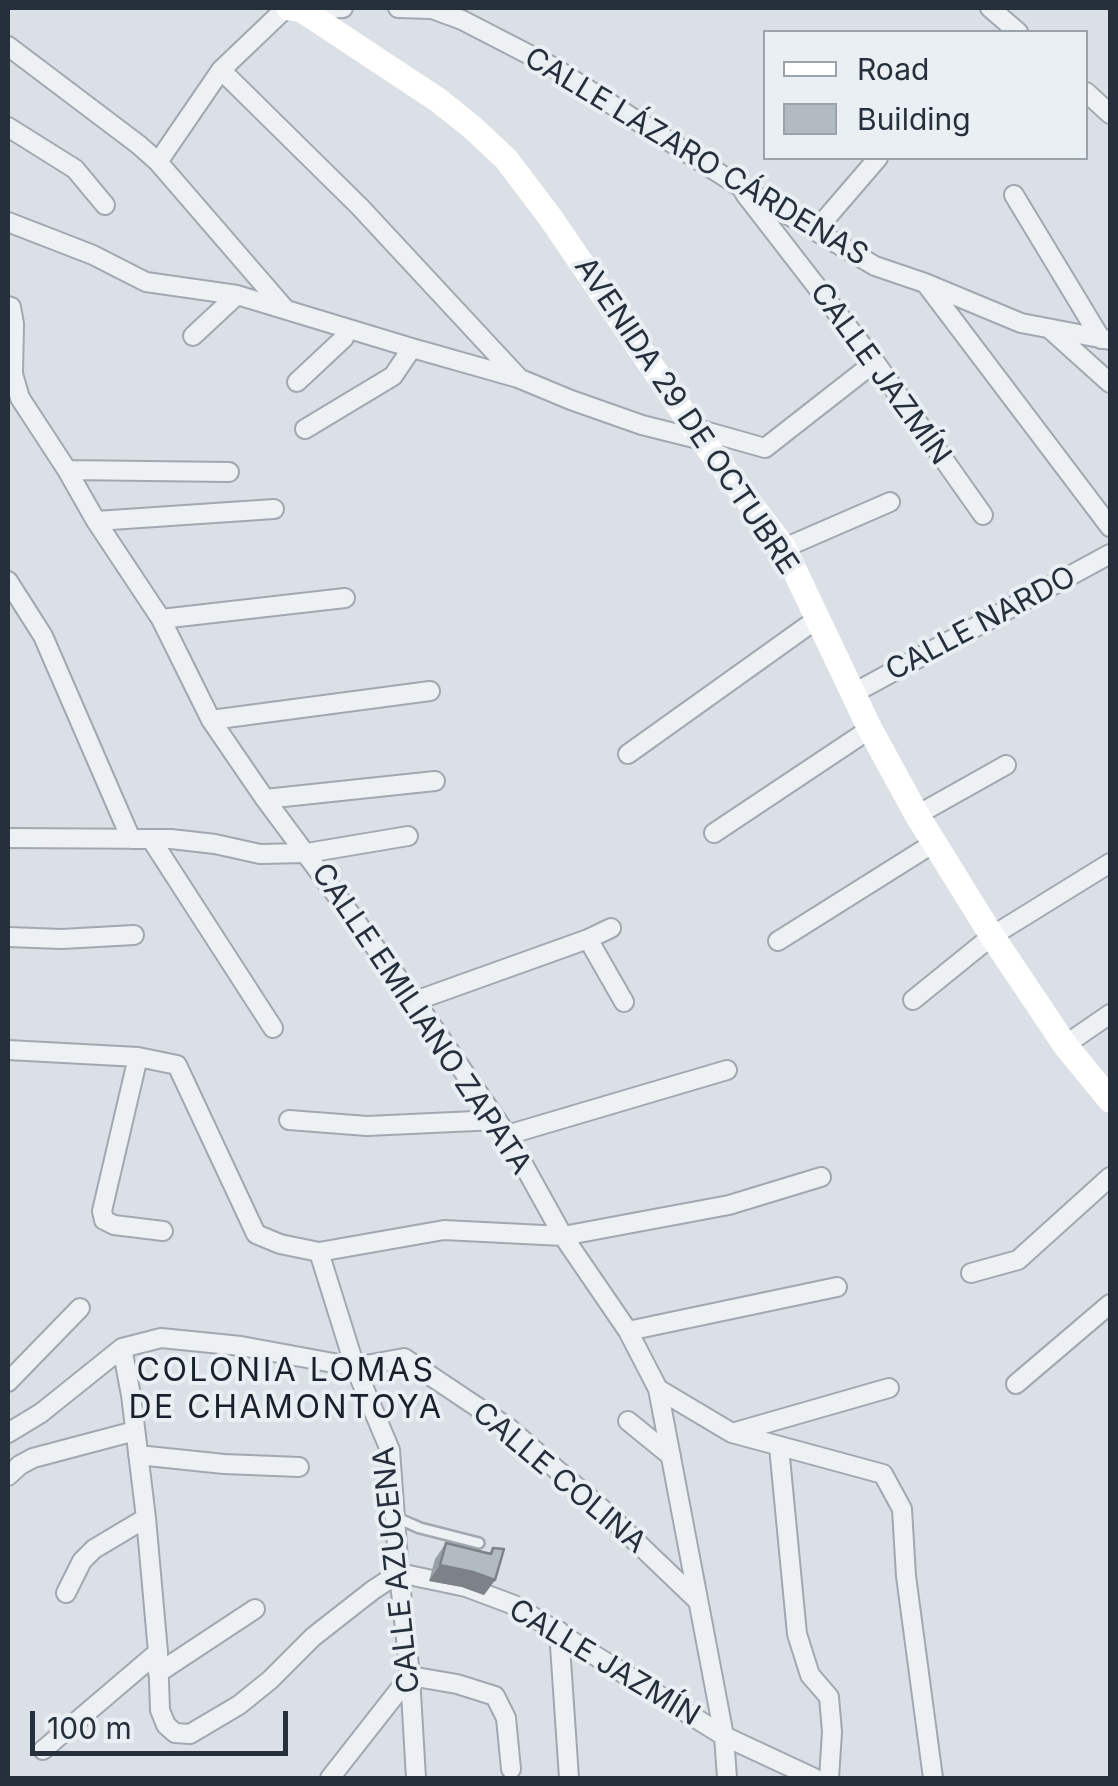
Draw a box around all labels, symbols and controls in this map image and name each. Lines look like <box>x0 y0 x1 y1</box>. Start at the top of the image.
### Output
legend <box>763 30 1088 160</box>
street label: CALLE LÁZARO CÁRDENAS <box>518 40 874 274</box>
text: Road <box>857 51 929 87</box>
text: Building <box>857 101 971 137</box>
street label: AVENIDA 29 DE OCTUBRE <box>566 251 806 581</box>
street label: CALLE JAZMÍN <box>802 276 958 472</box>
street label: CALLE NARDO <box>880 559 1082 689</box>
street label: CALLE EMILIANO ZAPATA <box>303 857 539 1181</box>
district label: COLONIA LOMAS DE CHAMONTOYA <box>128 1352 444 1427</box>
street label: CALLE COLINA <box>465 1395 653 1561</box>
street label: CALLE AZUCENA <box>366 1445 428 1695</box>
street label: CALLE JAZMÍN <box>502 1592 706 1734</box>
scale bar <box>35 1691 292 1753</box>
text: 100 m <box>47 1710 132 1746</box>

